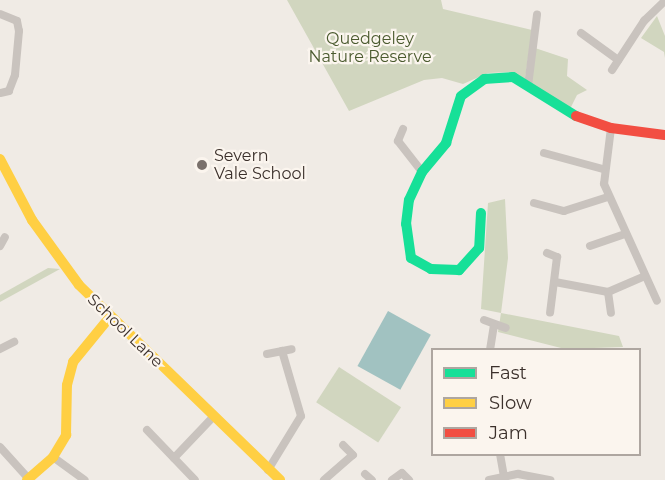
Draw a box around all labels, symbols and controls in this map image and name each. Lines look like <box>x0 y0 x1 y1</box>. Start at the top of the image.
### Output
park label: Quedgeley Nature Reserve <box>308 29 432 67</box>
place label: Severn Vale School <box>214 146 306 184</box>
marker: Severn Vale School <box>195 158 209 172</box>
street label: School Lane <box>83 290 167 372</box>
legend <box>431 348 641 456</box>
text: Fast <box>489 362 527 384</box>
text: Slow <box>489 392 532 414</box>
text: Jam <box>489 422 528 444</box>

